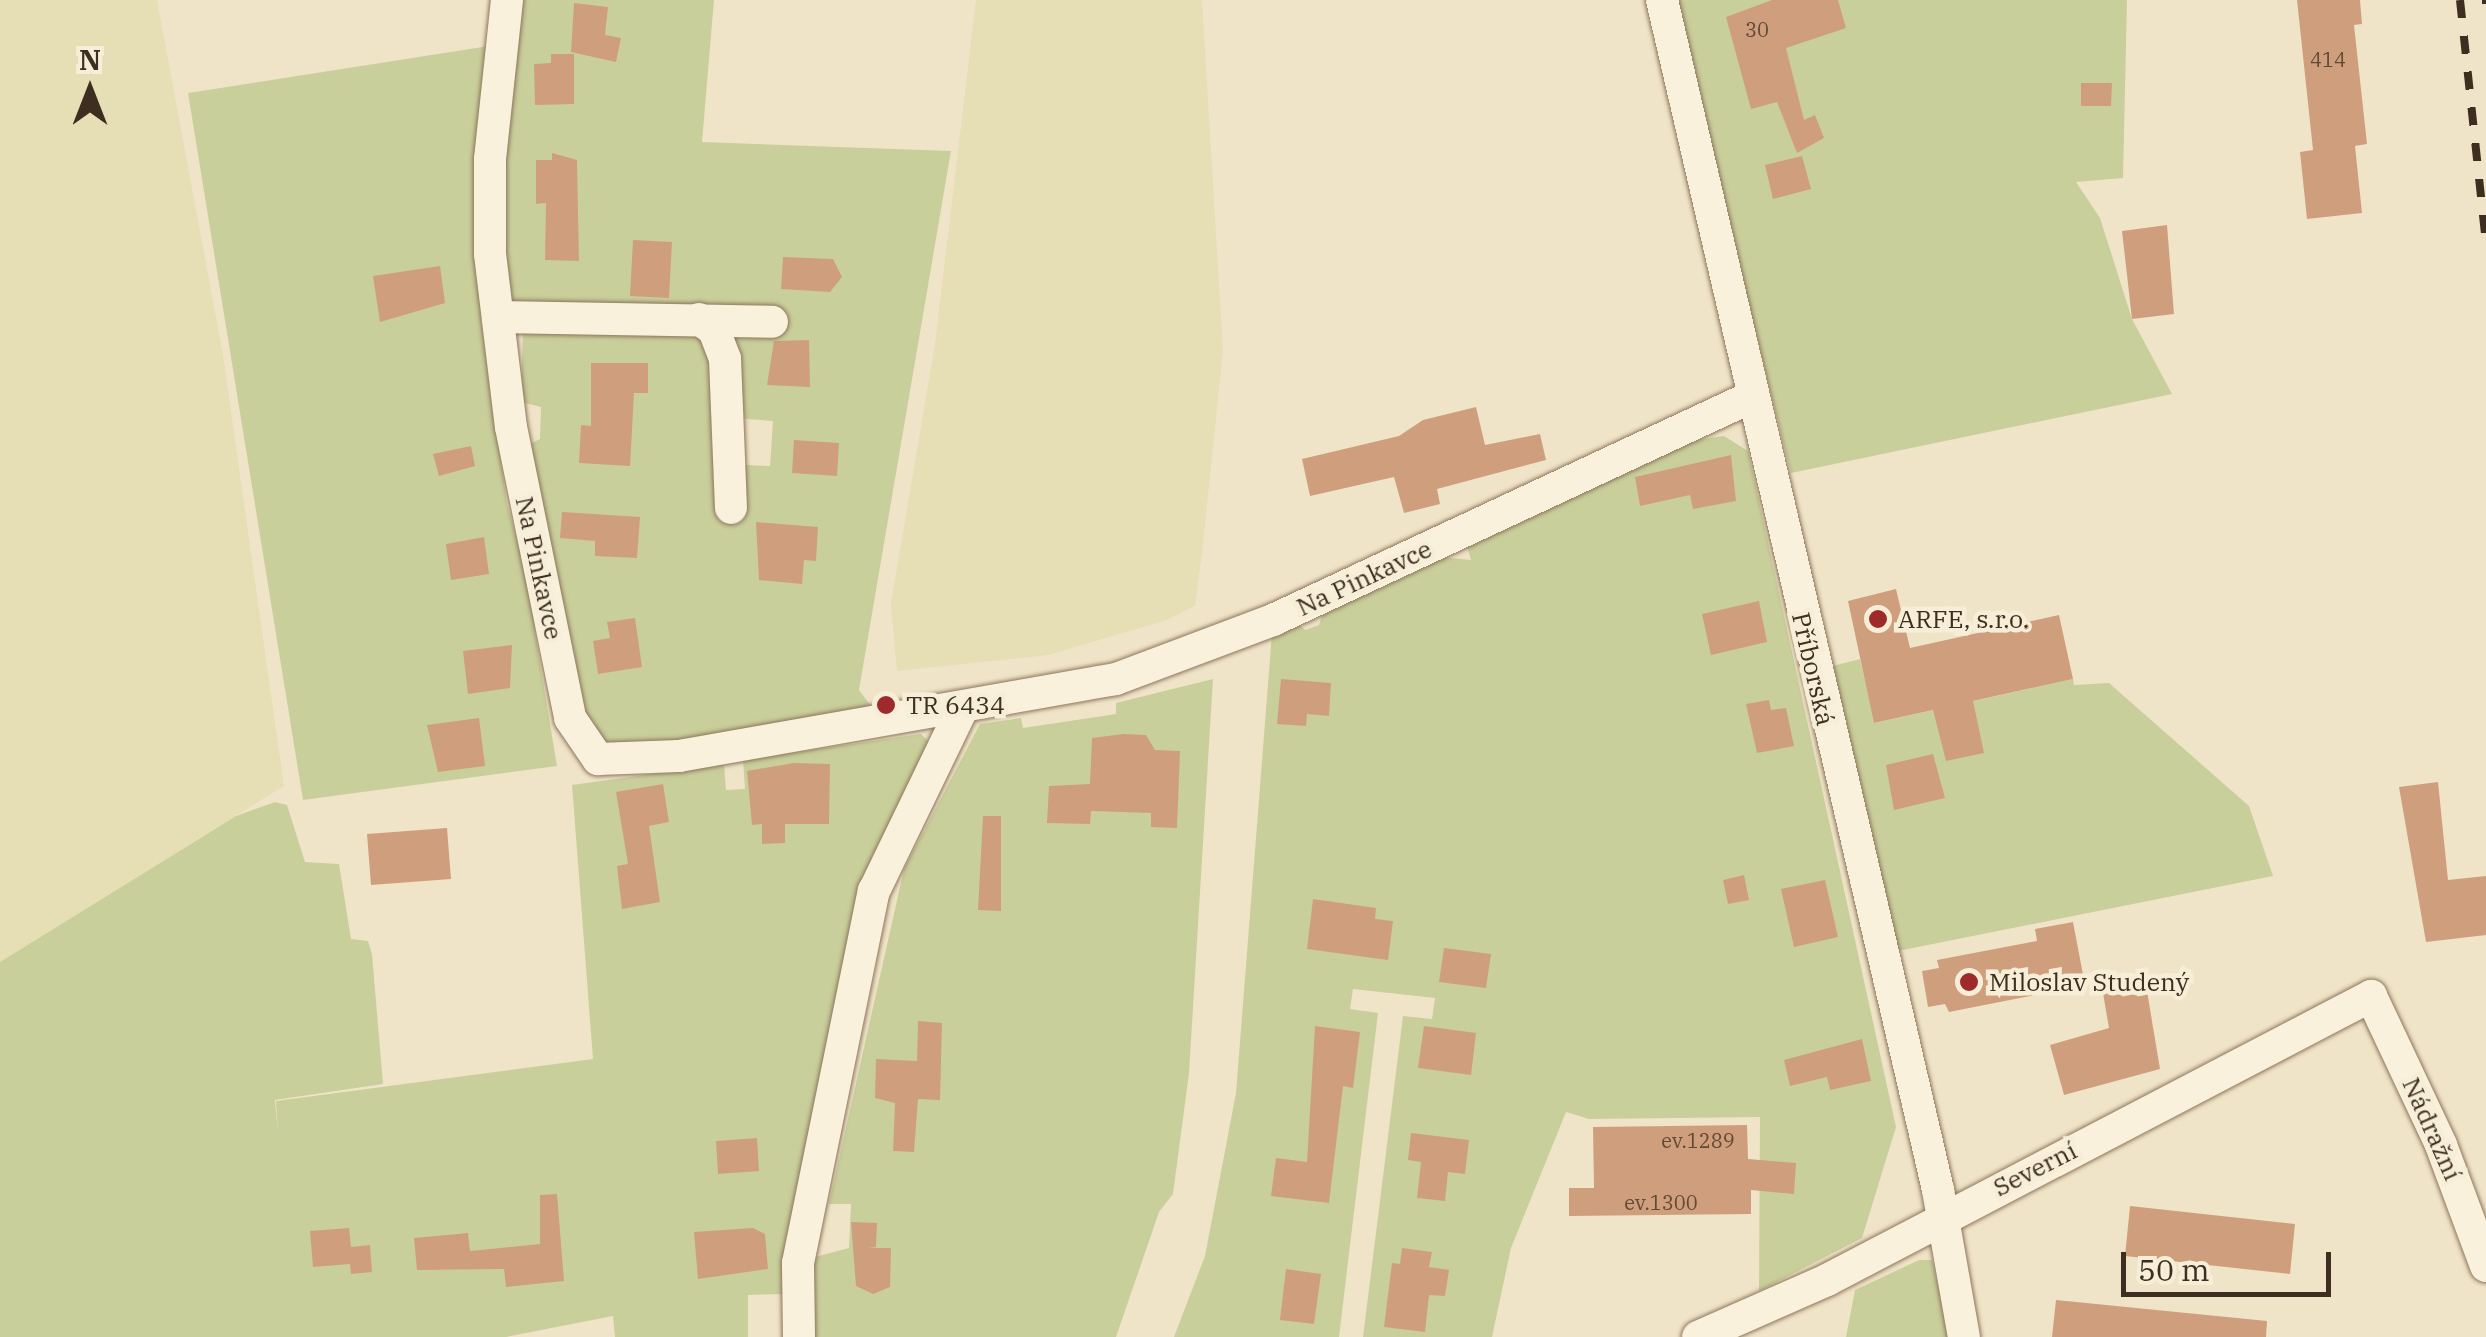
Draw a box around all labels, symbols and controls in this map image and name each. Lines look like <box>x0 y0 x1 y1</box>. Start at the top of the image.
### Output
house number: 30 <box>1745 17 1769 41</box>
north arrow <box>40 40 140 140</box>
text: N <box>79 41 101 78</box>
house number: 414 <box>2310 47 2346 71</box>
street label: Na Pinkavce <box>509 494 569 642</box>
street label: Na Pinkavce <box>1292 534 1436 622</box>
place label: ARFE, s.r.o. <box>1898 604 2029 634</box>
marker: ARFE, s.r.o. <box>1867 608 1889 630</box>
street label: Příborská <box>1785 610 1841 728</box>
place label: TR 6434 <box>906 690 1005 720</box>
marker: TR 6434 <box>875 694 897 716</box>
place label: Miloslav Studený <box>1989 967 2189 997</box>
marker: Miloslav Studený <box>1958 971 1980 993</box>
street label: Nádražní <box>2396 1073 2468 1185</box>
house number: ev.1289 <box>1661 1128 1735 1152</box>
street label: Severní <box>1988 1135 2082 1203</box>
house number: ev.1300 <box>1624 1190 1698 1214</box>
scale bar <box>2126 1232 2336 1294</box>
text: 50 m <box>2138 1250 2210 1289</box>

